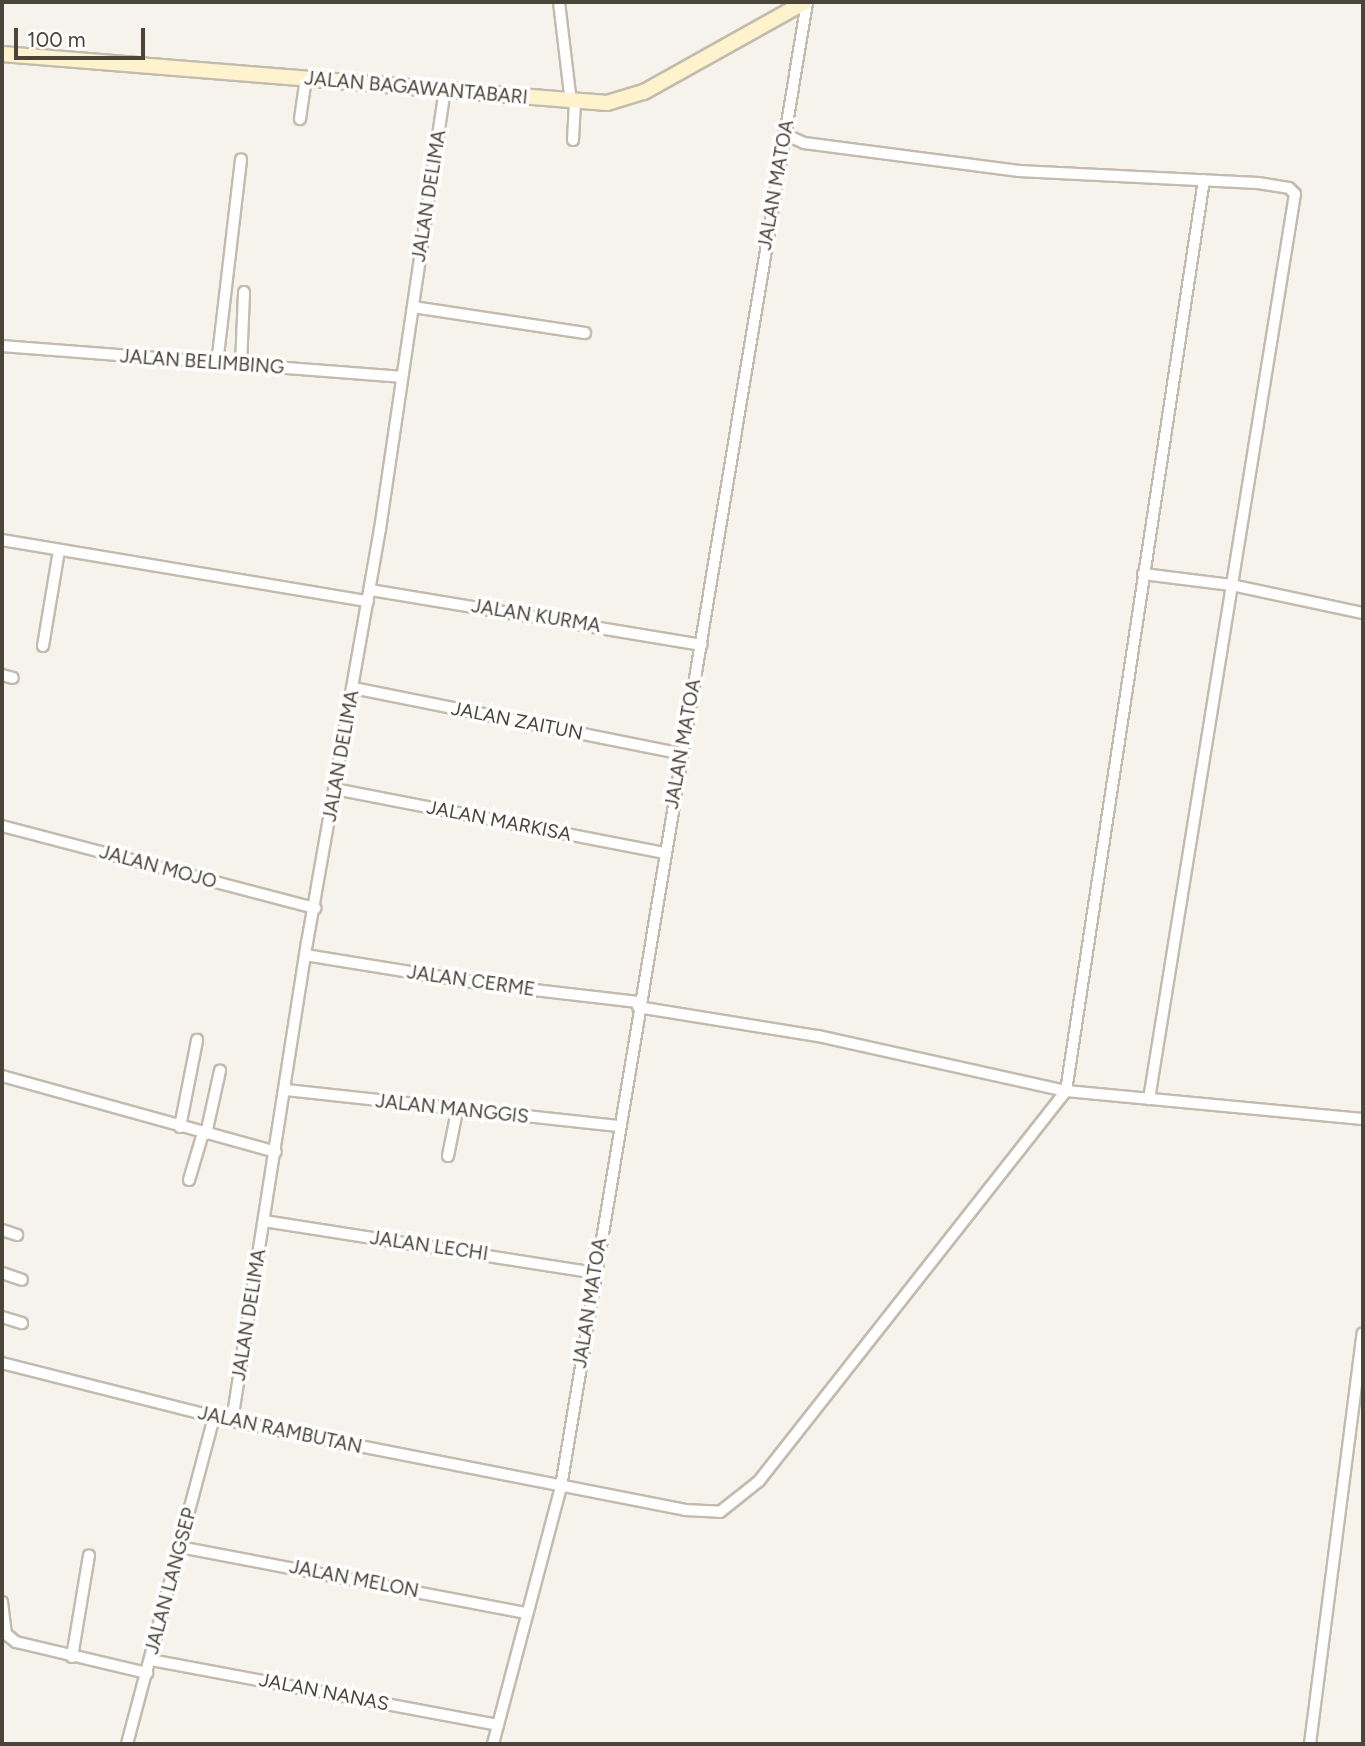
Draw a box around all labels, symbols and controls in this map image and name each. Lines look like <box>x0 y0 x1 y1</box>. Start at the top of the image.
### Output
scale bar <box>18 14 149 58</box>
text: 100 m <box>27 27 86 52</box>
street label: JALAN BAGAWANTABARI <box>303 67 529 109</box>
street label: JALAN MATOA <box>753 118 799 252</box>
street label: JALAN DELIMA <box>407 128 451 264</box>
street label: JALAN BELIMBING <box>119 345 285 379</box>
street label: JALAN KURMA <box>470 595 602 637</box>
street label: JALAN MATOA <box>660 677 706 811</box>
street label: JALAN DELIMA <box>318 688 364 824</box>
street label: JALAN ZAITUN <box>449 697 585 745</box>
street label: JALAN MARKISA <box>425 796 573 846</box>
street label: JALAN MOJO <box>97 840 219 894</box>
street label: JALAN CERME <box>406 961 536 1001</box>
street label: JALAN MANGGIS <box>374 1090 530 1128</box>
street label: JALAN LECHI <box>368 1226 490 1266</box>
street label: JALAN MATOA <box>568 1236 612 1370</box>
street label: JALAN DELIMA <box>227 1247 271 1383</box>
street label: JALAN RAMBUTAN <box>196 1401 364 1459</box>
street label: JALAN LANGSEP <box>141 1505 201 1657</box>
street label: JALAN MELON <box>287 1555 421 1603</box>
street label: JALAN NANAS <box>257 1668 391 1716</box>

